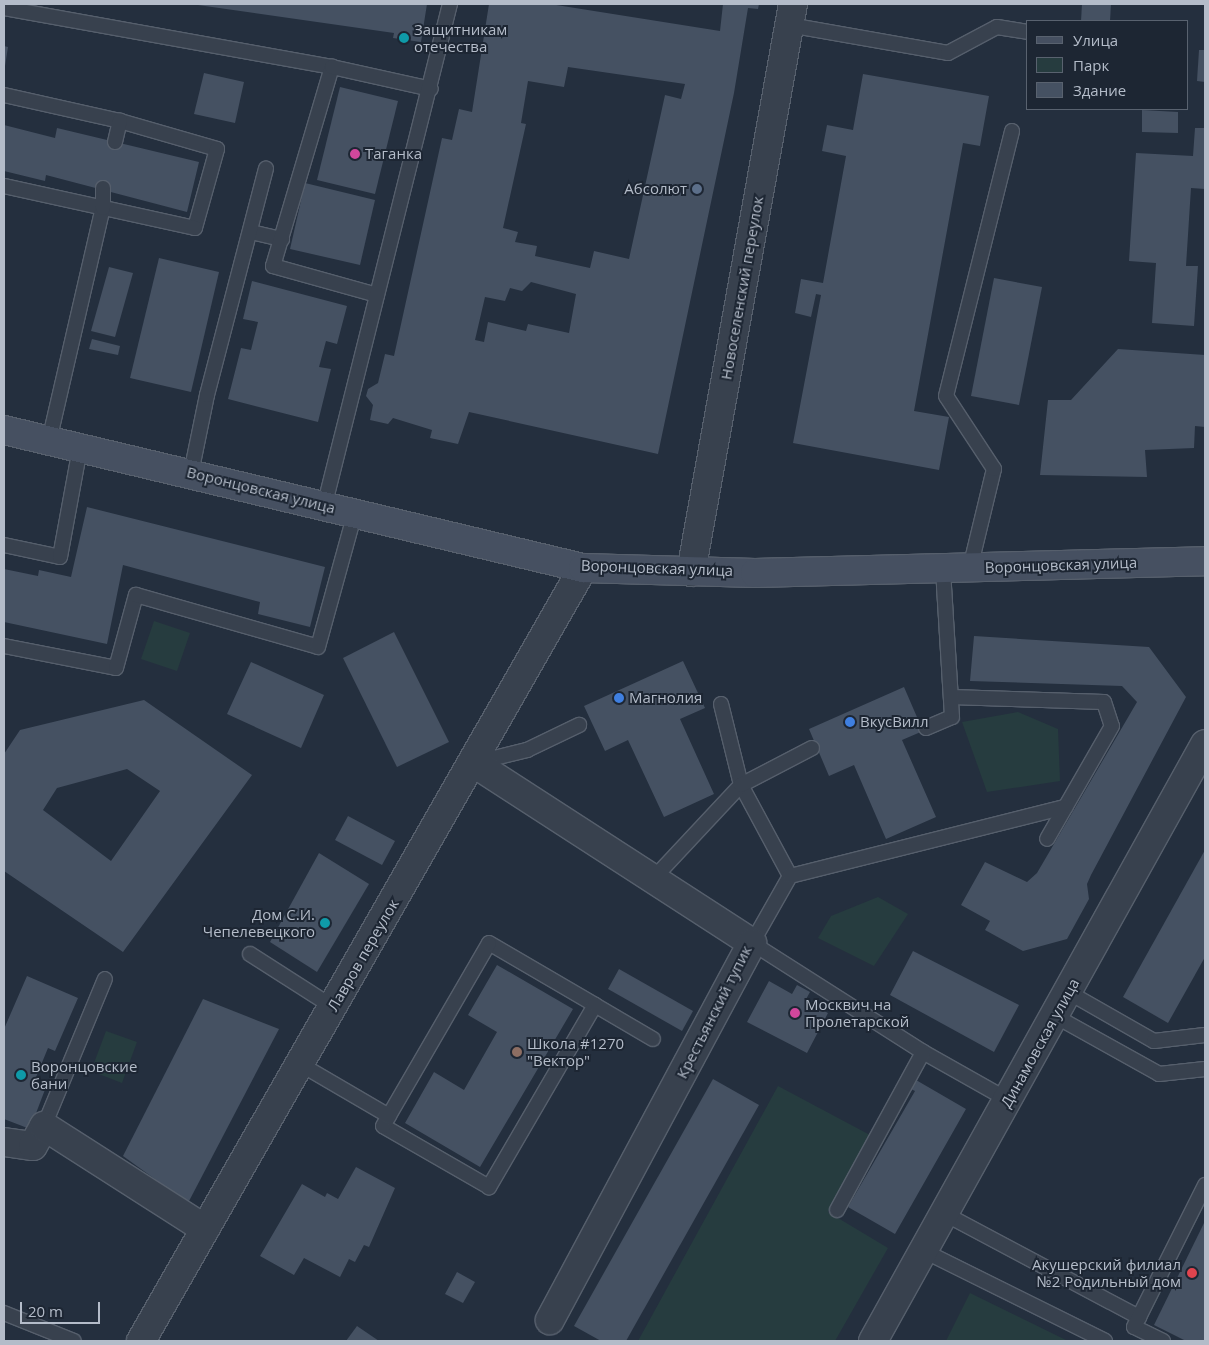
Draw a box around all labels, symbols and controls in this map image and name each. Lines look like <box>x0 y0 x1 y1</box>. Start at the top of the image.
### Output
place label: Защитникам отечества <box>414 20 507 55</box>
legend <box>1026 20 1189 110</box>
text: Улица <box>1073 30 1118 50</box>
marker: Защитникам отечества <box>398 32 410 44</box>
text: Парк <box>1073 55 1109 75</box>
text: Здание <box>1073 80 1126 100</box>
place label: Таганка <box>365 145 422 163</box>
marker: Таганка <box>349 148 361 160</box>
place label: Абсолют <box>624 180 687 198</box>
marker: Абсолют <box>691 183 703 195</box>
street label: Новоселенский переулок <box>717 195 767 381</box>
street label: Воронцовская улица <box>185 463 337 517</box>
street label: Воронцовская улица <box>985 553 1137 577</box>
street label: Воронцовская улица <box>581 556 733 580</box>
place label: Магнолия <box>629 689 702 707</box>
marker: Магнолия <box>613 692 625 704</box>
place label: ВкусВилл <box>860 713 929 731</box>
marker: ВкусВилл <box>844 716 856 728</box>
street label: Лавров переулок <box>324 896 402 1014</box>
place label: Дом С.И. Чепелевецкого <box>203 905 315 940</box>
marker: Дом С.И. Чепелевецкого <box>319 917 331 929</box>
street label: Крестьянский тупик <box>673 943 755 1081</box>
street label: Динамовская улица <box>997 975 1083 1111</box>
place label: Москвич на Пролетарской <box>805 995 909 1030</box>
marker: Москвич на Пролетарской <box>789 1007 801 1019</box>
place label: Школа #1270 "Вектор" <box>527 1034 624 1069</box>
marker: Школа #1270 "Вектор" <box>511 1046 523 1058</box>
place label: Воронцовские бани <box>31 1057 137 1092</box>
marker: Воронцовские бани <box>15 1069 27 1081</box>
place label: Акушерский филиал №2 Родильный дом <box>1032 1255 1181 1290</box>
marker: Акушерский филиал №2 Родильный дом <box>1185 1266 1199 1280</box>
scale bar <box>22 1292 102 1324</box>
text: 20 m <box>28 1301 63 1321</box>

